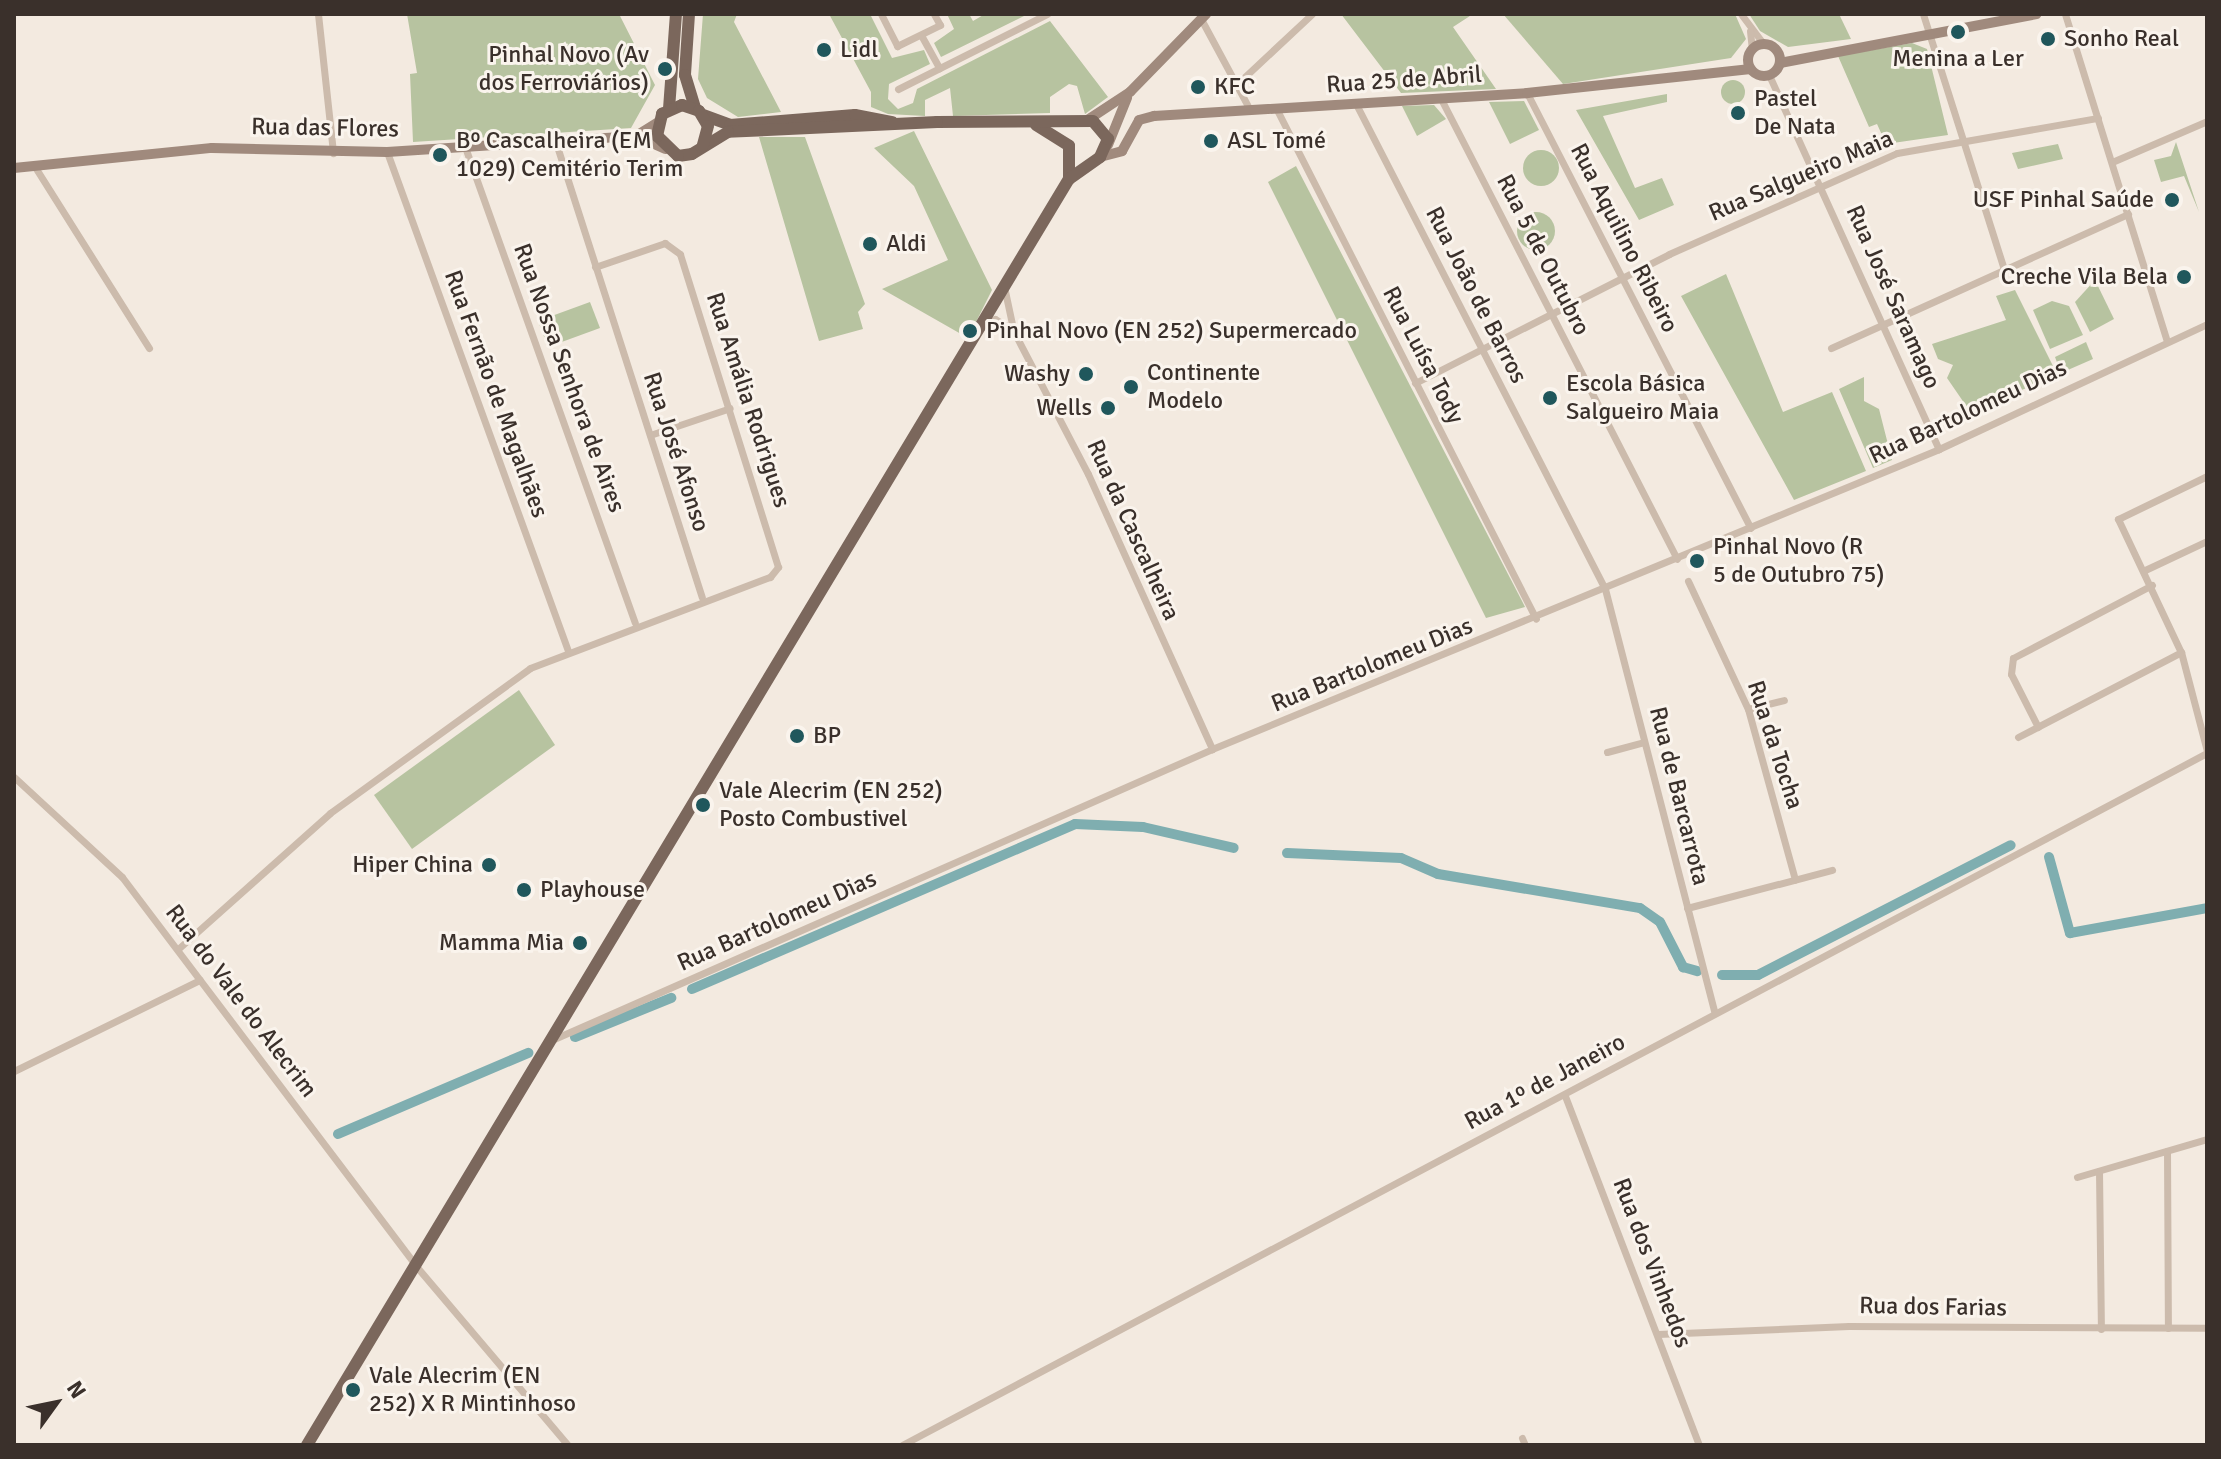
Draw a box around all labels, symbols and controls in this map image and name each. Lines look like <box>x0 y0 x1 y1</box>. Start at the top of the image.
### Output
marker: Menina a Ler <box>1949 23 1967 41</box>
place label: Sonho Real <box>2064 25 2179 53</box>
marker: Sonho Real <box>2039 30 2057 48</box>
place label: Lidl <box>840 36 878 64</box>
place label: Pinhal Novo (Av dos Ferroviários) <box>479 41 649 97</box>
marker: Lidl <box>815 41 833 59</box>
place label: Menina a Ler <box>1892 45 2024 73</box>
marker: Pinhal Novo (Av dos Ferroviários) <box>656 60 674 78</box>
street label: Rua 25 de Abril <box>1325 60 1483 100</box>
place label: KFC <box>1214 73 1255 101</box>
marker: KFC <box>1189 78 1207 96</box>
place label: Pastel De Nata <box>1754 85 1836 141</box>
marker: Pastel De Nata <box>1729 104 1747 122</box>
street label: Rua das Flores <box>251 112 399 144</box>
street label: Rua Salgueiro Maia <box>1704 124 1898 228</box>
place label: Bº Cascalheira (EM 1029) Cemitério Terim <box>456 127 683 183</box>
place label: ASL Tomé <box>1227 127 1326 155</box>
marker: ASL Tomé <box>1202 132 1220 150</box>
street label: Rua Aquilino Ribeiro <box>1564 139 1684 337</box>
marker: Bº Cascalheira (EM 1029) Cemitério Terim <box>431 146 449 164</box>
street label: Rua 5 de Outubro <box>1490 170 1596 340</box>
place label: USF Pinhal Saúde <box>1973 186 2154 214</box>
marker: USF Pinhal Saúde <box>2161 189 2183 211</box>
street label: Rua José Saramago <box>1840 201 1946 393</box>
street label: Rua João de Barros <box>1419 202 1533 388</box>
place label: Aldi <box>886 230 926 258</box>
marker: Aldi <box>861 235 879 253</box>
street label: Rua Nossa Senhora de Aires <box>507 240 631 516</box>
place label: Creche Vila Bela <box>2001 263 2168 291</box>
street label: Rua Fernão de Magalhães <box>438 266 554 522</box>
marker: Creche Vila Bela <box>2175 268 2193 286</box>
street label: Rua Luísa Tody <box>1376 282 1470 428</box>
street label: Rua Amália Rodrigues <box>700 289 796 511</box>
place label: Pinhal Novo (EN 252) Supermercado <box>986 317 1357 345</box>
marker: Pinhal Novo (EN 252) Supermercado <box>961 322 979 340</box>
street label: Rua Bartolomeu Dias <box>1865 354 2071 470</box>
place label: Continente Modelo <box>1147 359 1260 415</box>
place label: Washy <box>1004 360 1070 388</box>
marker: Washy <box>1077 365 1095 383</box>
street label: Rua José Afonso <box>637 369 715 535</box>
place label: Escola Básica Salgueiro Maia <box>1566 370 1719 426</box>
marker: Continente Modelo <box>1122 378 1140 396</box>
marker: Escola Básica Salgueiro Maia <box>1541 389 1559 407</box>
place label: Wells <box>1036 394 1092 422</box>
marker: Wells <box>1099 399 1117 417</box>
street label: Rua da Cascalheira <box>1080 435 1186 625</box>
place label: Pinhal Novo (R 5 de Outubro 75) <box>1713 533 1884 589</box>
marker: Pinhal Novo (R 5 de Outubro 75) <box>1688 552 1706 570</box>
street label: Rua Bartolomeu Dias <box>1267 611 1477 719</box>
street label: Rua da Tocha <box>1741 677 1809 813</box>
street label: Rua de Barcarrota <box>1643 704 1715 888</box>
place label: BP <box>813 722 841 750</box>
marker: BP <box>788 727 806 745</box>
place label: Vale Alecrim (EN 252) Posto Combustivel <box>719 777 943 833</box>
marker: Vale Alecrim (EN 252) Posto Combustivel <box>694 796 712 814</box>
place label: Hiper China <box>352 851 473 879</box>
marker: Hiper China <box>480 856 498 874</box>
street label: Rua Bartolomeu Dias <box>673 864 881 978</box>
place label: Playhouse <box>540 876 645 904</box>
marker: Playhouse <box>515 881 533 899</box>
street label: Rua do Vale do Alecrim <box>159 899 323 1103</box>
place label: Mamma Mia <box>439 929 564 957</box>
marker: Mamma Mia <box>571 934 589 952</box>
street label: Rua 1º de Janeiro <box>1460 1028 1630 1136</box>
street label: Rua dos Vinhedos <box>1606 1174 1698 1352</box>
street label: Rua dos Farias <box>1859 1291 2007 1323</box>
place label: Vale Alecrim (EN 252) X R Mintinhoso <box>369 1362 576 1418</box>
north arrow <box>16 1363 96 1443</box>
text: N <box>61 1376 92 1403</box>
marker: Vale Alecrim (EN 252) X R Mintinhoso <box>344 1381 362 1399</box>

